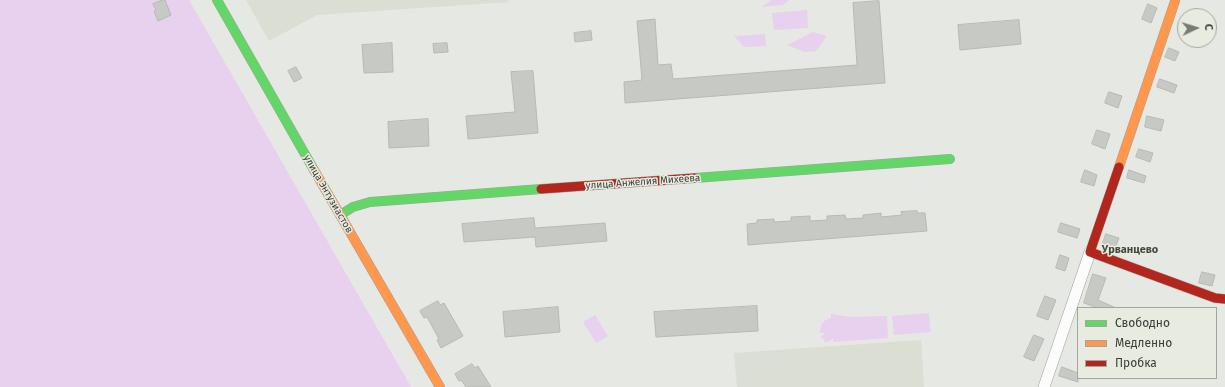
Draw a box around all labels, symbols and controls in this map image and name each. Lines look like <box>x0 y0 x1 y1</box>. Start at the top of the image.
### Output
north arrow <box>1177 8 1217 48</box>
text: С <box>1202 24 1215 31</box>
street label: улица Энтузиастов <box>301 153 355 235</box>
street label: улица Анжелия Михеева <box>585 172 701 192</box>
district label: Урванцево <box>1102 243 1158 257</box>
legend <box>1077 307 1217 379</box>
text: Свободно <box>1115 316 1170 330</box>
text: Медленно <box>1115 336 1172 350</box>
text: Пробка <box>1115 356 1157 370</box>

